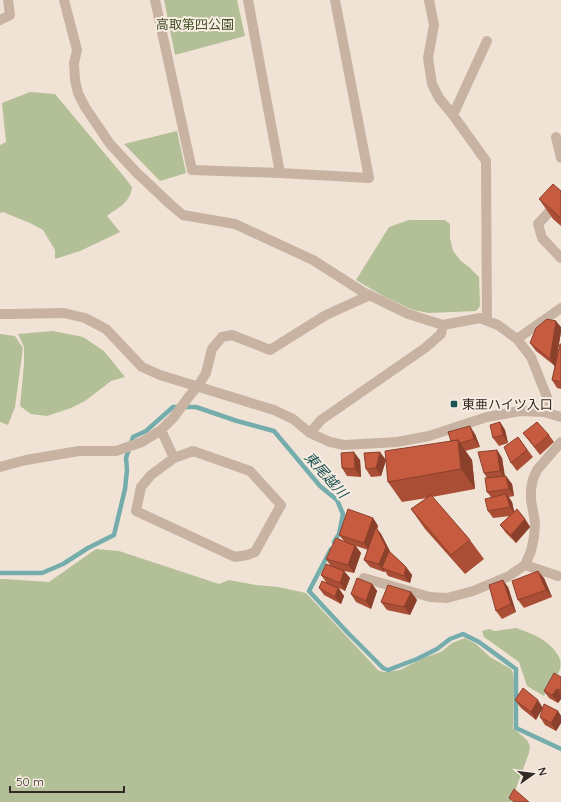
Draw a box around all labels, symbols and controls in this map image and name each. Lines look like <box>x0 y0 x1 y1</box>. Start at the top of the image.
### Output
park label: 高取第四公園 <box>156 16 234 32</box>
place label: 東亜ハイツ入口 <box>462 396 553 412</box>
marker: 東亜ハイツ入口 <box>449 399 459 409</box>
water label: 東尾越川 <box>301 448 353 503</box>
north arrow <box>513 754 553 794</box>
text: N <box>535 766 550 777</box>
scale bar <box>10 768 124 794</box>
text: 50 m <box>16 774 44 789</box>

